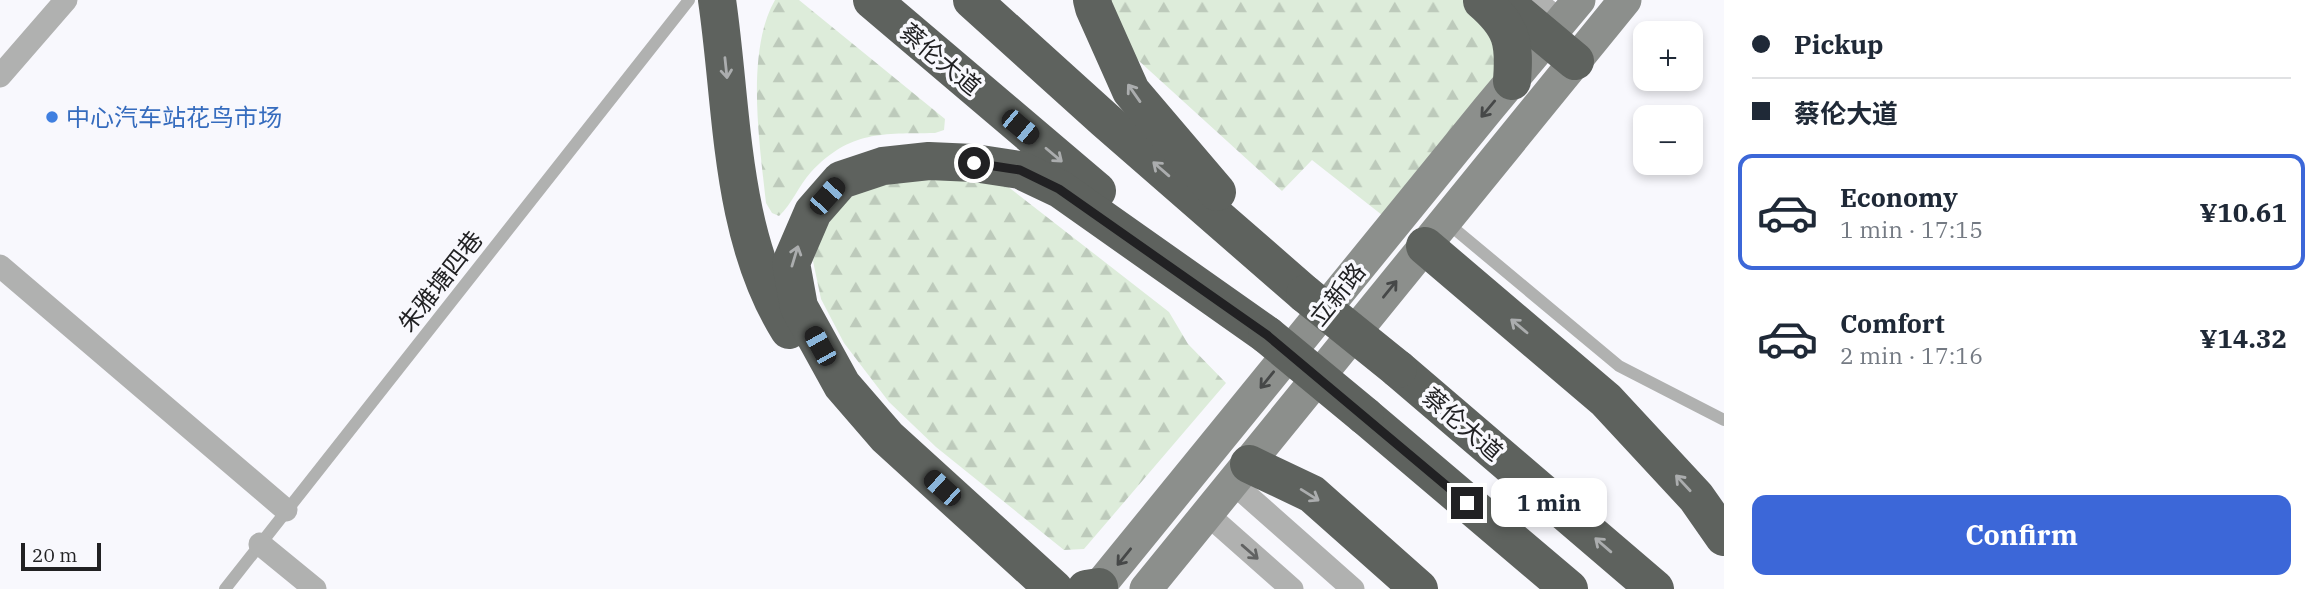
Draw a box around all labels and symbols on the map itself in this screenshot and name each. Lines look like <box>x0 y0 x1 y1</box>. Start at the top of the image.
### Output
street label: 蔡伦大道 <box>894 16 988 102</box>
one-way arrow <box>720 56 733 78</box>
one-way arrow <box>1127 84 1141 103</box>
one-way arrow <box>1480 99 1496 117</box>
place label: 中心汽车站花鸟市场 <box>66 101 282 133</box>
car <box>998 105 1043 149</box>
marker: 中心汽车站花鸟市场 <box>44 109 60 125</box>
route start <box>958 147 990 179</box>
one-way arrow <box>1045 147 1063 163</box>
one-way arrow <box>1152 161 1170 177</box>
car <box>806 173 849 219</box>
street label: 朱雅塘四巷 <box>390 224 490 338</box>
one-way arrow <box>790 246 803 268</box>
street label: 立新路 <box>1302 256 1372 332</box>
one-way arrow <box>1382 281 1398 299</box>
one-way arrow <box>1510 318 1528 333</box>
car <box>801 323 840 369</box>
one-way arrow <box>1259 371 1275 389</box>
street label: 蔡伦大道 <box>1416 380 1510 468</box>
car <box>920 466 965 510</box>
one-way arrow <box>1675 474 1691 492</box>
callout: 1 min <box>1492 478 1607 528</box>
route end <box>1451 487 1483 519</box>
one-way arrow <box>1299 488 1319 502</box>
one-way arrow <box>1595 537 1613 553</box>
scale bar <box>21 540 102 572</box>
one-way arrow <box>1241 544 1259 560</box>
one-way arrow <box>1116 547 1131 565</box>

